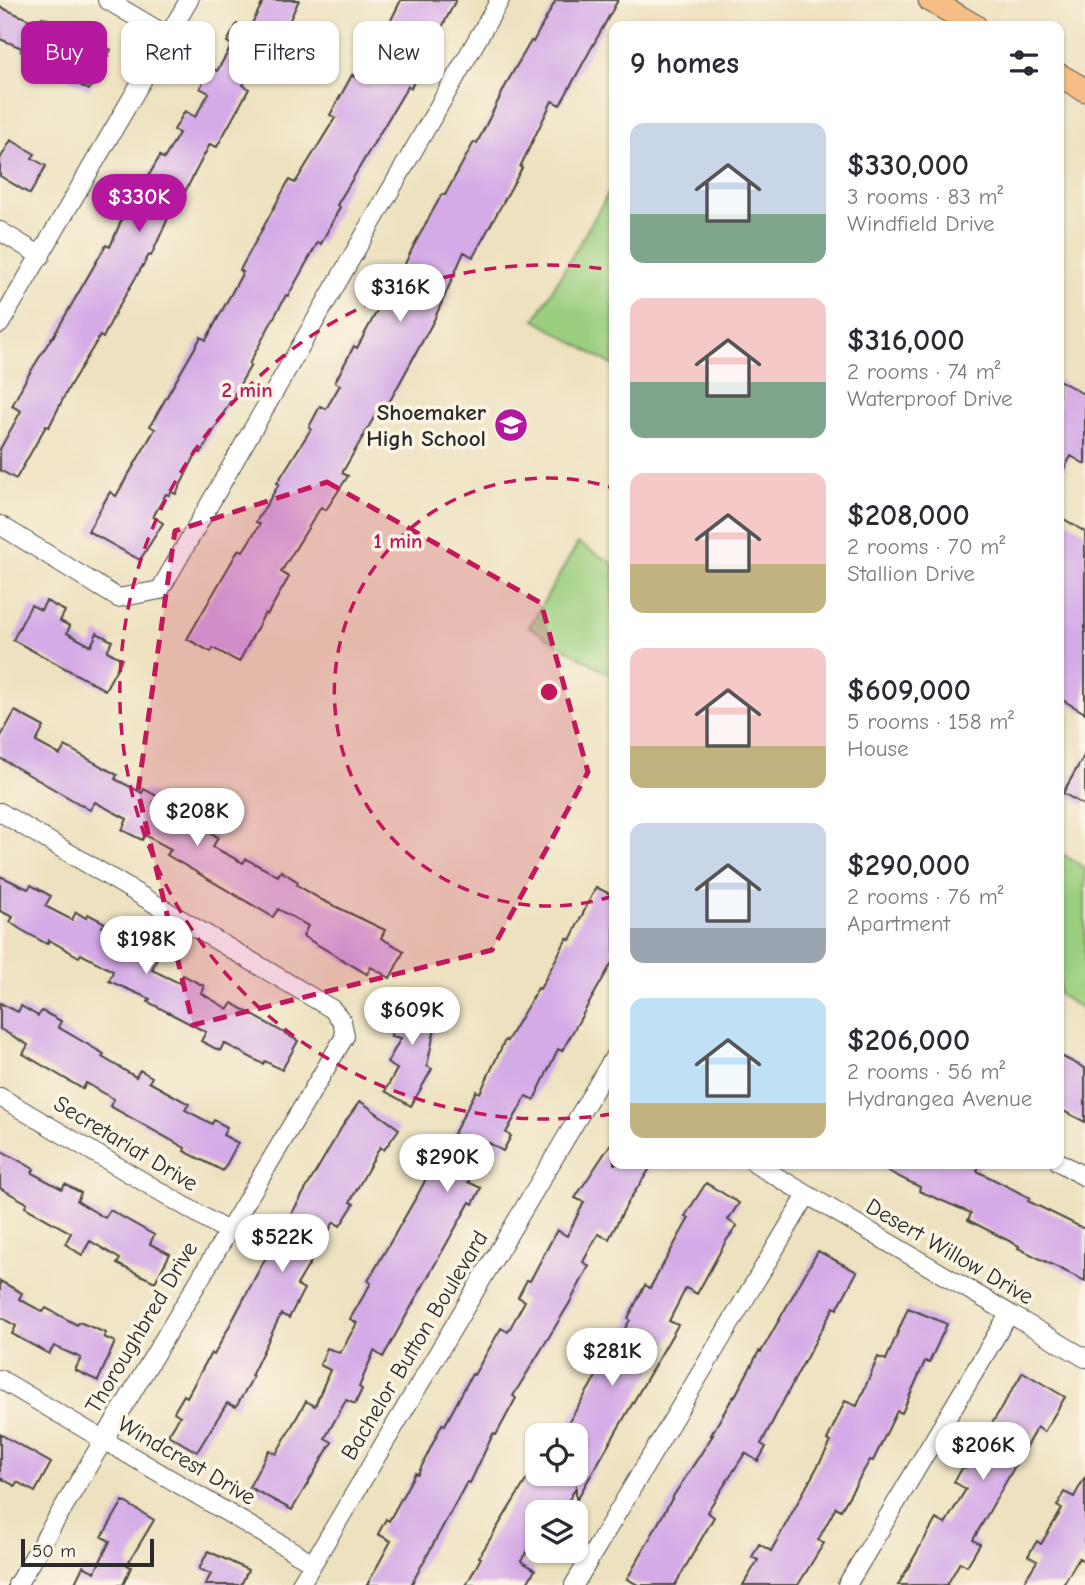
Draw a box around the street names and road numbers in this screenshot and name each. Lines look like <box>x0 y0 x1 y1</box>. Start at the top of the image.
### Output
street label: Secretariat Drive <box>49 1090 203 1197</box>
street label: Desert Willow Drive <box>861 1193 1038 1310</box>
street label: Bachelor Button Boulevard <box>335 1226 494 1465</box>
street label: Thoroughbred Drive <box>79 1236 203 1418</box>
street label: Windcrest Drive <box>113 1410 260 1511</box>

